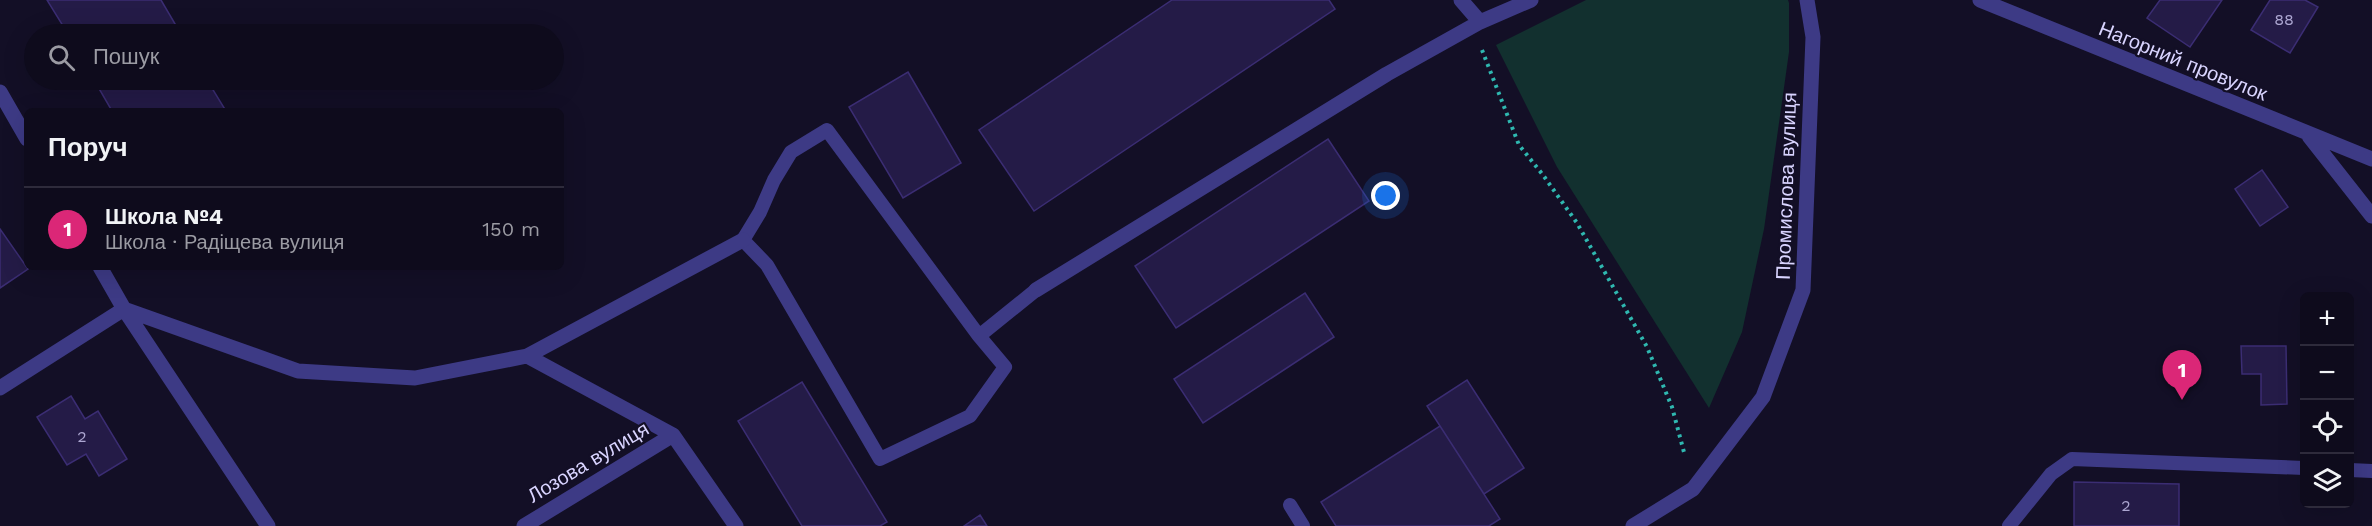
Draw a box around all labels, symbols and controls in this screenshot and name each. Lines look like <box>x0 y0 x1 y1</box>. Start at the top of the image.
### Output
house number: 88 <box>2274 10 2294 29</box>
street label: Нагорний провулок <box>2095 16 2271 106</box>
search box <box>24 24 564 90</box>
icon: search <box>45 41 78 74</box>
text: Пошук <box>93 44 159 69</box>
street label: Промислова вулиця <box>1771 92 1801 280</box>
text: Поруч <box>48 132 128 162</box>
your location <box>1371 181 1400 210</box>
text: Школа №4 <box>105 204 223 229</box>
text: 1 <box>63 217 72 241</box>
text: 150 m <box>482 217 540 241</box>
text: Школа · Радіщева вулиця <box>105 230 344 254</box>
map controls <box>2300 292 2354 508</box>
button: + <box>2300 292 2354 346</box>
button: − <box>2300 346 2354 400</box>
pin: 1 <box>2162 350 2202 400</box>
button: locate <box>2300 400 2354 454</box>
street label: Лозова вулиця <box>523 416 653 508</box>
house number: 2 <box>77 427 87 446</box>
button: layers <box>2300 454 2354 508</box>
house number: 2 <box>2121 496 2131 515</box>

